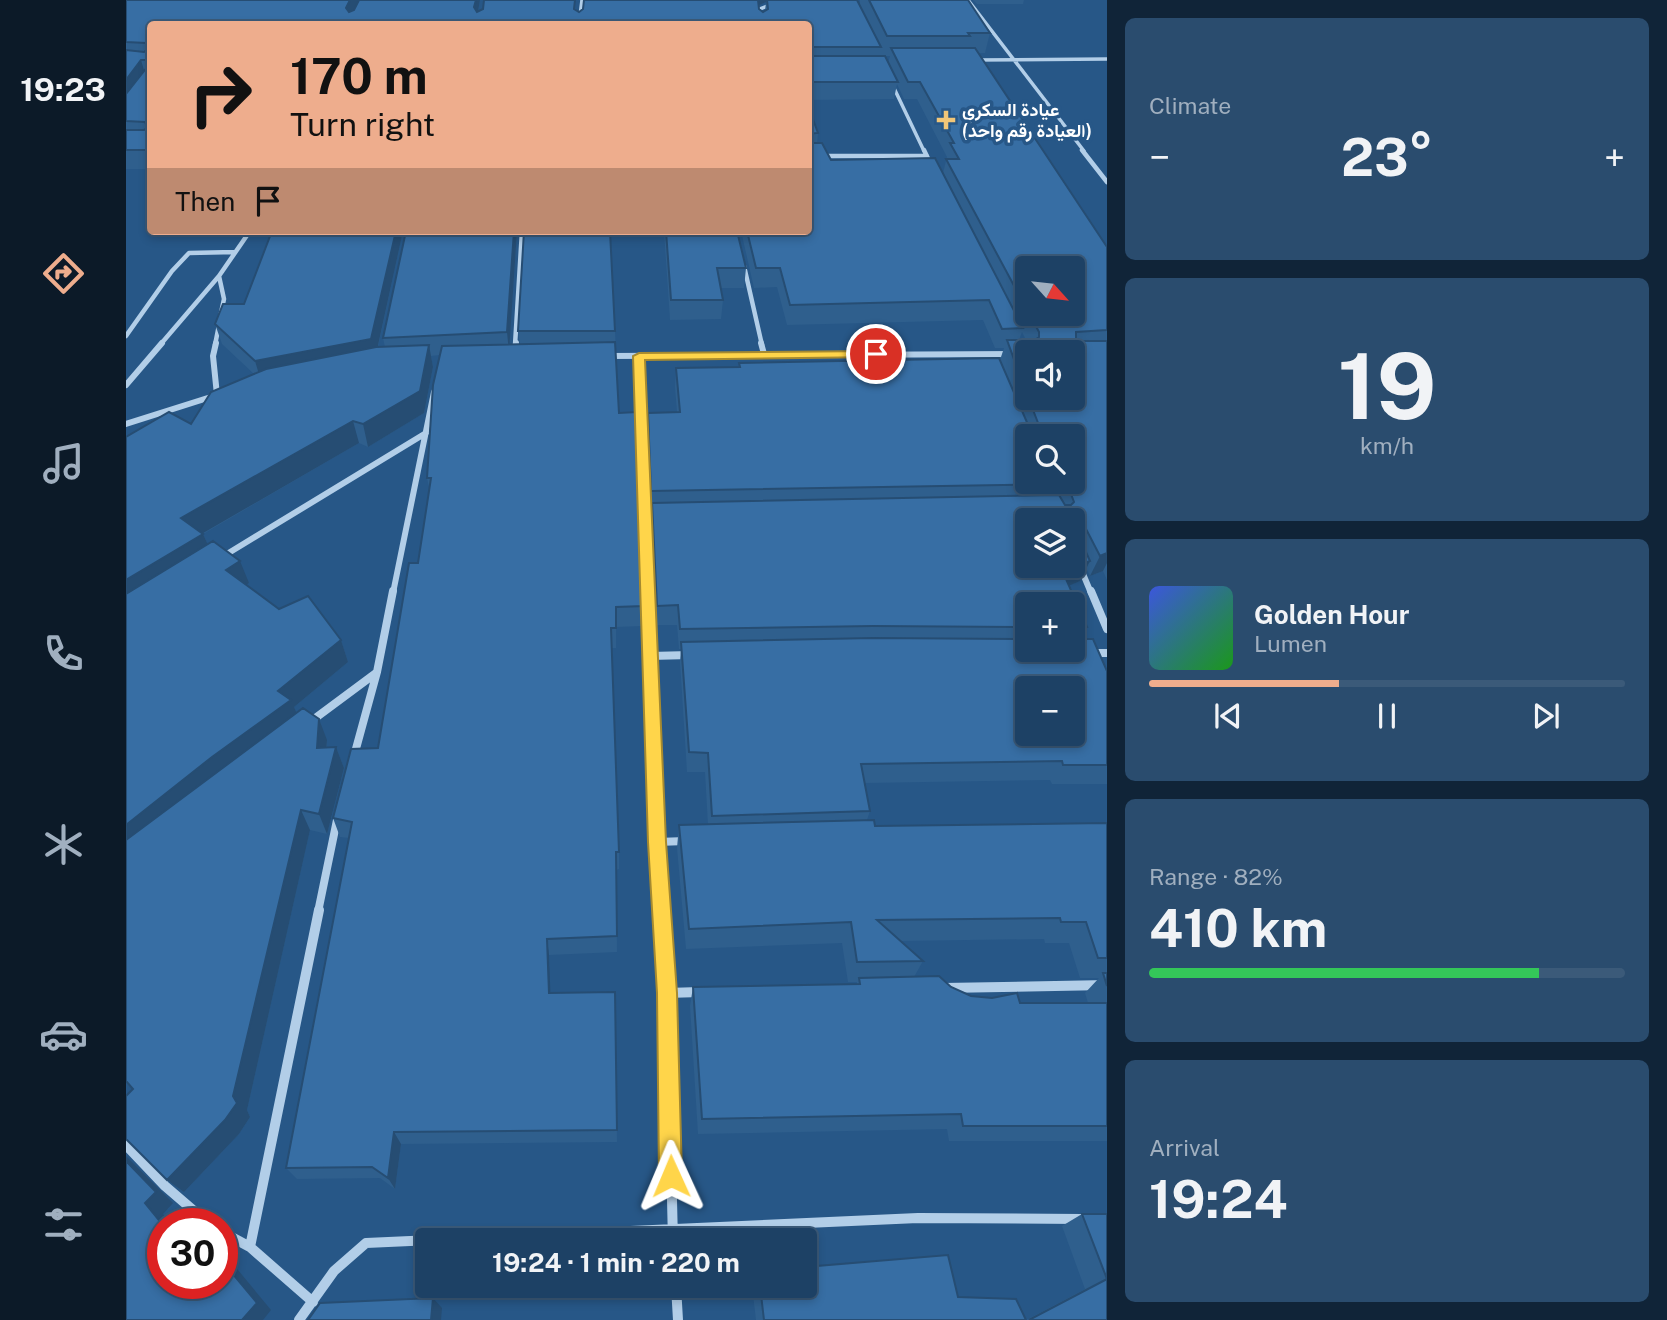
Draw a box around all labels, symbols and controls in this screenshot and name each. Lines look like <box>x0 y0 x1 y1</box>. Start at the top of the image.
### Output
text: 170 m <box>290 47 428 105</box>
icon: right <box>175 49 266 140</box>
text: 19:23 <box>20 71 106 108</box>
text: Climate <box>1149 92 1231 119</box>
place label: عيادة السكري (العيادة رقم واحد) <box>962 99 1092 143</box>
text: Turn right <box>290 106 435 143</box>
marker: عيادة السكري (العيادة رقم واحد) <box>936 110 956 130</box>
text: 23° <box>1341 127 1433 188</box>
text: − <box>1149 135 1170 180</box>
text: + <box>1604 135 1625 180</box>
icon: arrive <box>249 182 287 220</box>
text: Then <box>175 186 235 217</box>
icon: directions <box>39 249 88 298</box>
north arrow <box>1015 256 1085 326</box>
map controls <box>1015 256 1085 746</box>
pin <box>846 324 906 384</box>
text: 19 <box>1338 333 1436 439</box>
icon: arrive <box>857 335 895 373</box>
button: sound <box>1015 340 1085 410</box>
button: search <box>1015 424 1085 494</box>
text: km/h <box>1360 432 1414 459</box>
icon: music <box>39 439 88 488</box>
button: layers <box>1015 508 1085 578</box>
button: + <box>1015 592 1085 662</box>
text: Golden Hour <box>1254 599 1409 630</box>
icon: phone <box>39 629 88 678</box>
text: Lumen <box>1254 630 1327 657</box>
button: − <box>1015 676 1085 746</box>
icon: previous <box>1209 697 1247 735</box>
icon: pause <box>1368 697 1406 735</box>
icon: next <box>1527 697 1565 735</box>
icon: climate <box>39 820 88 869</box>
text: Range · 82% <box>1149 863 1283 890</box>
text: 410 km <box>1149 898 1327 959</box>
icon: car <box>39 1010 88 1059</box>
text: Arrival <box>1149 1134 1220 1161</box>
position arrow <box>634 1139 708 1213</box>
text: 19:24 <box>1149 1169 1288 1230</box>
icon: filters <box>39 1200 88 1249</box>
speed limit sign: 30 <box>147 1208 238 1299</box>
text: 19:24 · 1 min · 220 m <box>492 1247 740 1278</box>

